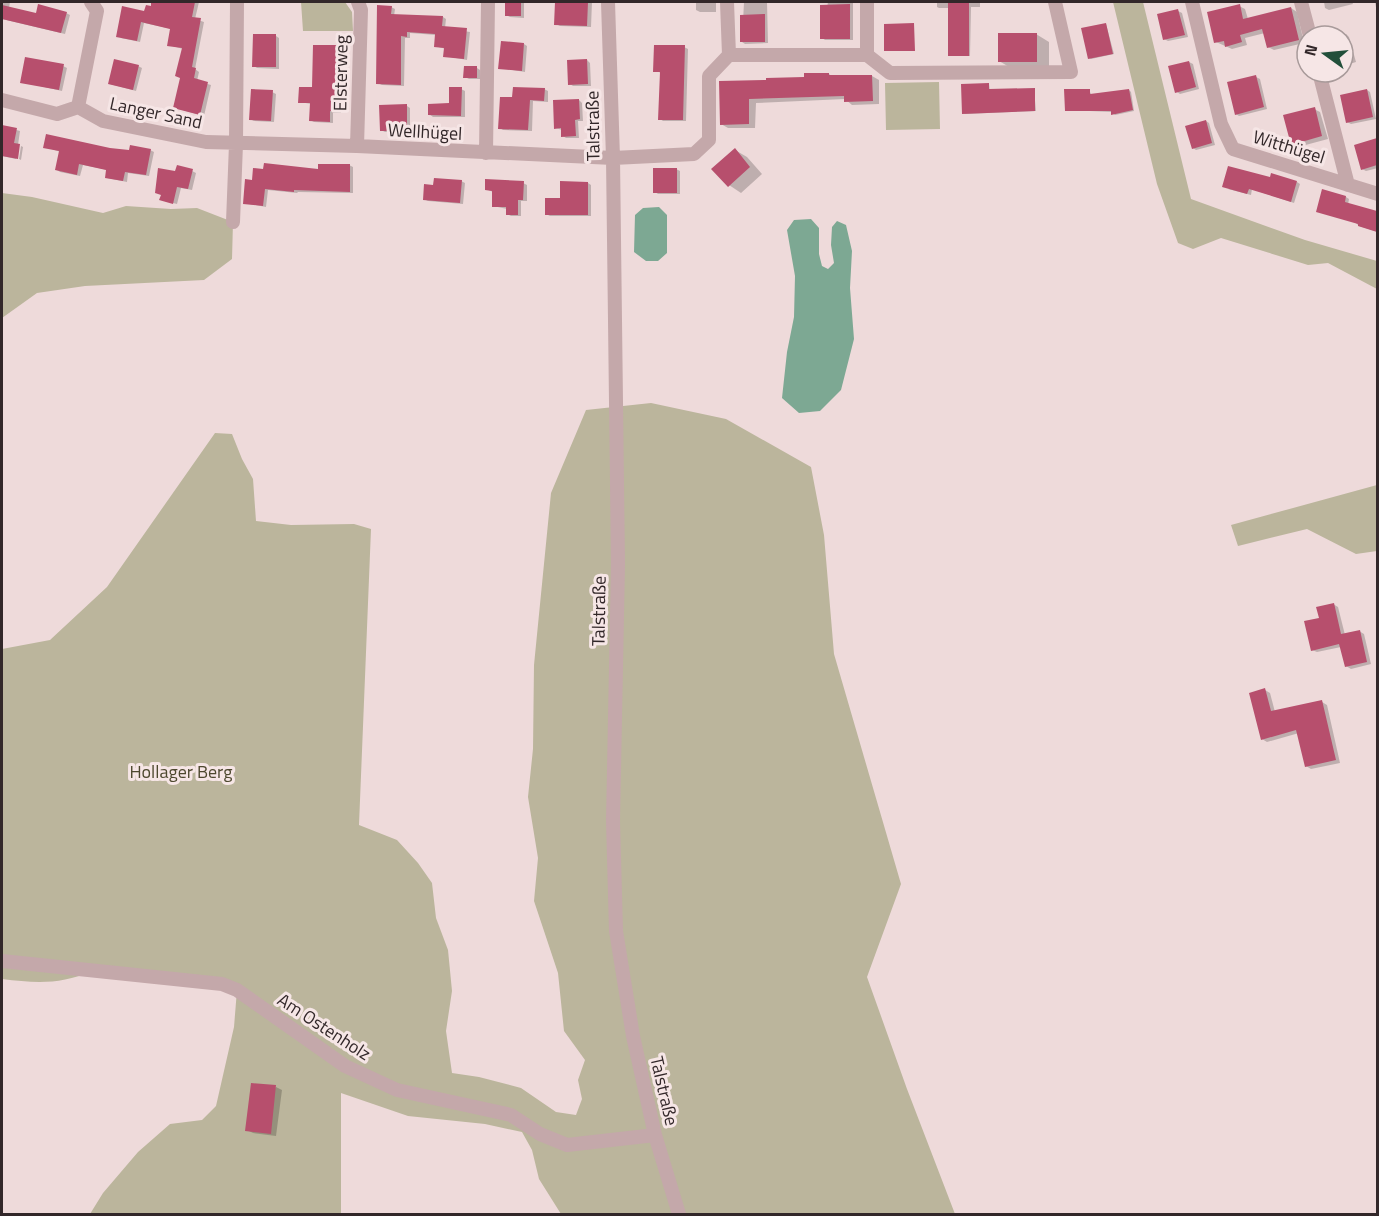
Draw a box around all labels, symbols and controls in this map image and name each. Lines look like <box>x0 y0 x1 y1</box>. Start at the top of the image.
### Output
north arrow <box>1295 24 1355 84</box>
street label: Elsterweg <box>326 35 355 111</box>
text: N <box>1297 42 1324 59</box>
street label: Langer Sand <box>107 90 205 135</box>
street label: Talstraße <box>578 91 607 161</box>
street label: Wellhügel <box>387 116 463 147</box>
street label: Witthügel <box>1250 123 1329 170</box>
street label: Talstraße <box>584 576 613 646</box>
park label: Hollager Berg <box>130 758 232 785</box>
street label: Am Ostenholz <box>272 986 376 1067</box>
street label: Talstraße <box>643 1054 686 1128</box>

